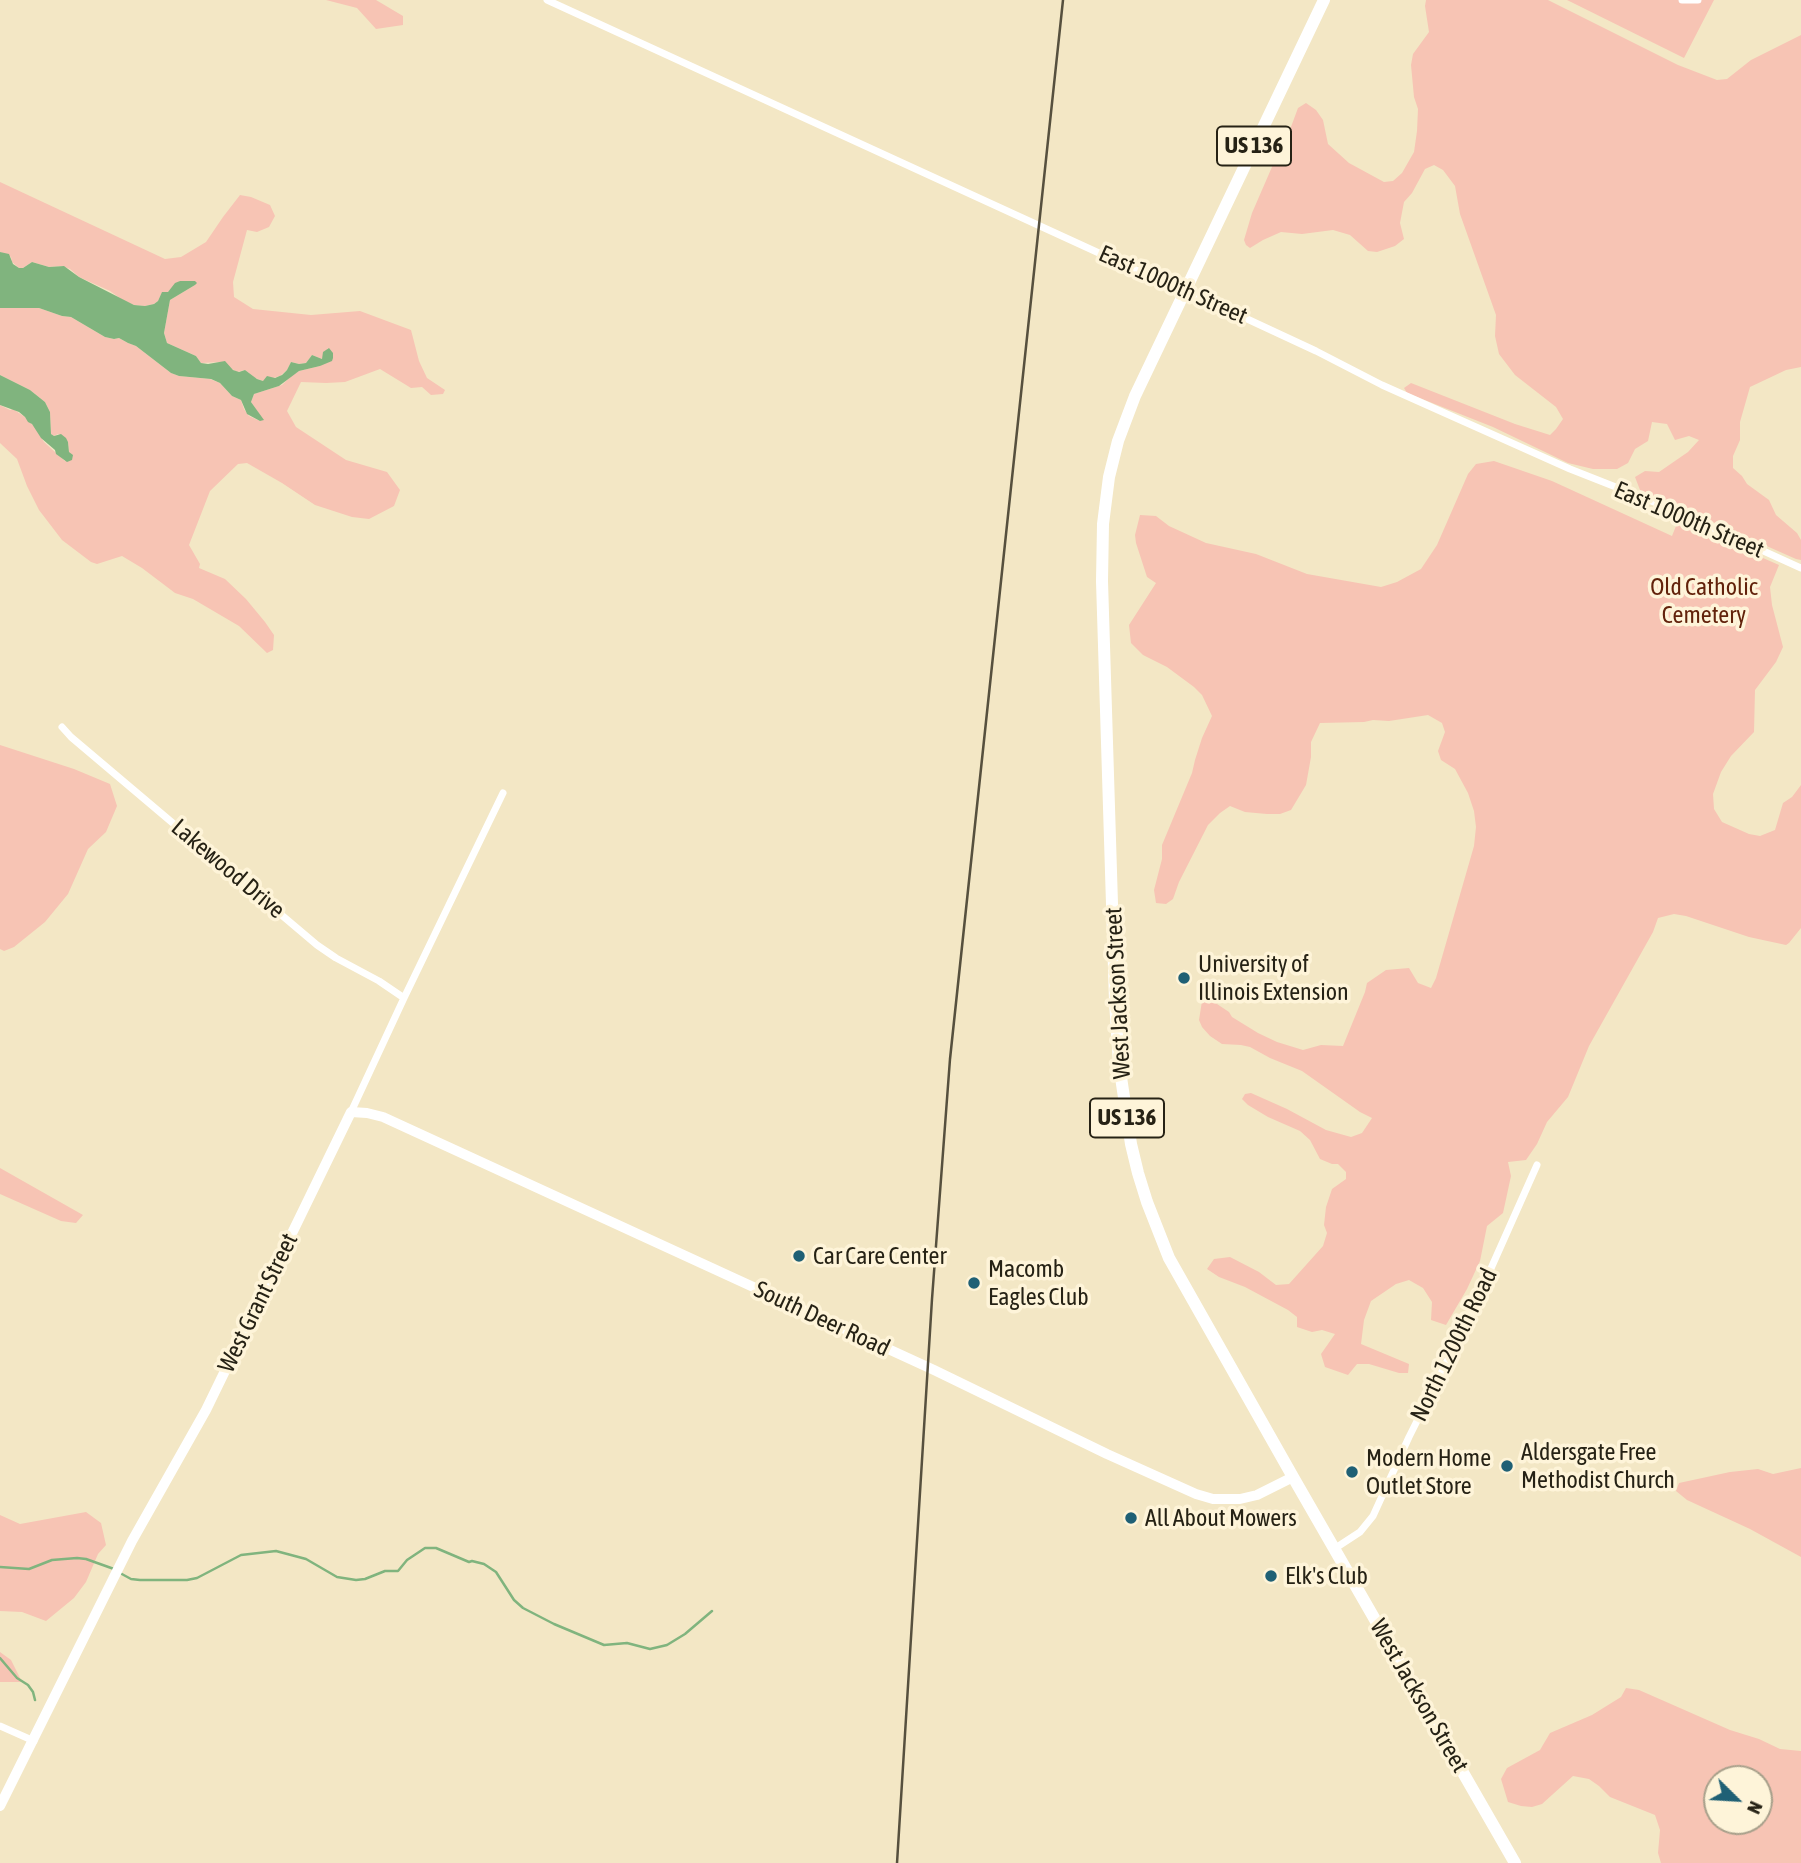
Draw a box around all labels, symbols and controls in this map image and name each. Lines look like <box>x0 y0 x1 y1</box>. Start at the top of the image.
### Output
road number: US 136 <box>1217 127 1291 166</box>
street label: East 1000th Street <box>1094 239 1252 331</box>
street label: East 1000th Street <box>1610 476 1768 564</box>
park label: Old Catholic Cemetery <box>1650 573 1758 629</box>
street label: Lakewood Drive <box>165 813 291 925</box>
street label: West Jackson Street <box>1099 906 1137 1080</box>
place label: University of Illinois Extension <box>1198 950 1349 1006</box>
marker: University of Illinois Extension <box>1176 970 1192 986</box>
road number: US 136 <box>1090 1098 1164 1138</box>
street label: West Grant Street <box>212 1229 304 1377</box>
place label: Car Care Center <box>813 1242 947 1270</box>
marker: Car Care Center <box>791 1248 807 1264</box>
place label: Macomb Eagles Club <box>988 1255 1089 1311</box>
street label: North 1200th Road <box>1404 1264 1504 1426</box>
street label: South Deer Road <box>750 1275 894 1363</box>
marker: Macomb Eagles Club <box>966 1275 982 1291</box>
place label: Aldersgate Free Methodist Church <box>1521 1438 1675 1494</box>
place label: Modern Home Outlet Store <box>1366 1444 1491 1500</box>
marker: Aldersgate Free Methodist Church <box>1499 1458 1515 1474</box>
marker: Modern Home Outlet Store <box>1344 1464 1360 1480</box>
place label: All About Mowers <box>1145 1504 1297 1532</box>
marker: All About Mowers <box>1123 1510 1139 1526</box>
place label: Elk's Club <box>1285 1562 1368 1590</box>
marker: Elk's Club <box>1263 1568 1279 1584</box>
street label: West Jackson Street <box>1364 1614 1474 1778</box>
north arrow <box>1703 1765 1773 1835</box>
text: N <box>1743 1798 1768 1817</box>

